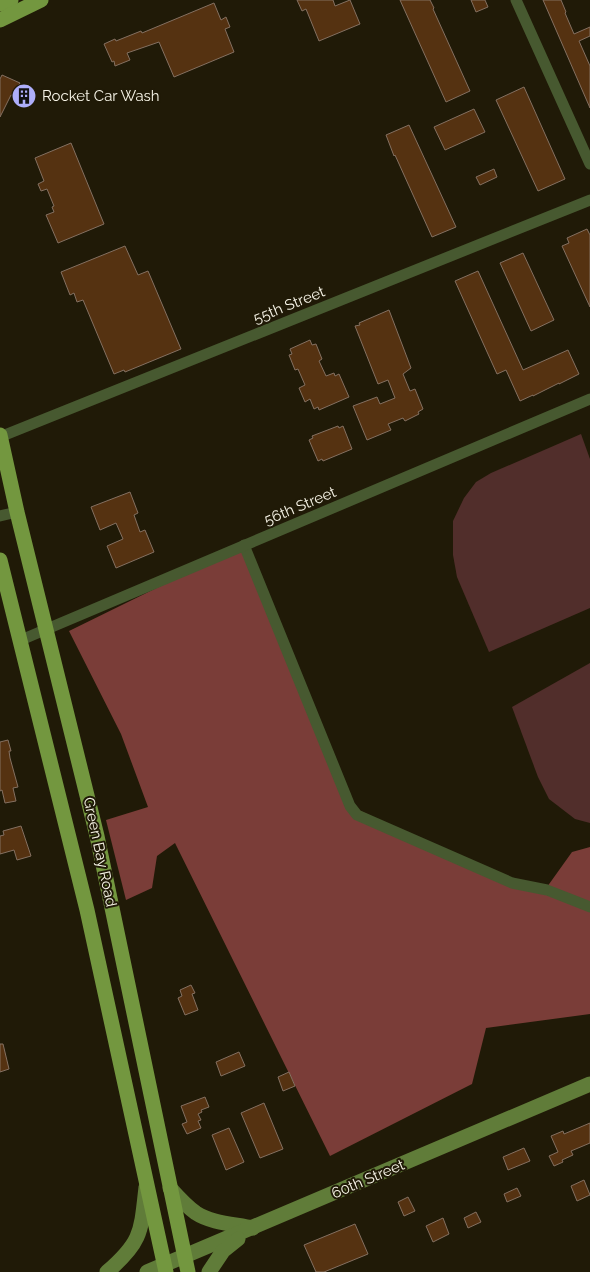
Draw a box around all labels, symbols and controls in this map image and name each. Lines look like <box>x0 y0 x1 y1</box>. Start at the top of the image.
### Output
building icon: Rocket Car Wash <box>11 83 37 109</box>
place label: Rocket Car Wash <box>42 87 160 105</box>
street label: 55th Street <box>251 283 327 327</box>
street label: 56th Street <box>261 483 339 529</box>
street label: Green Bay Road <box>80 796 120 908</box>
street label: 60th Street <box>329 1156 407 1202</box>

